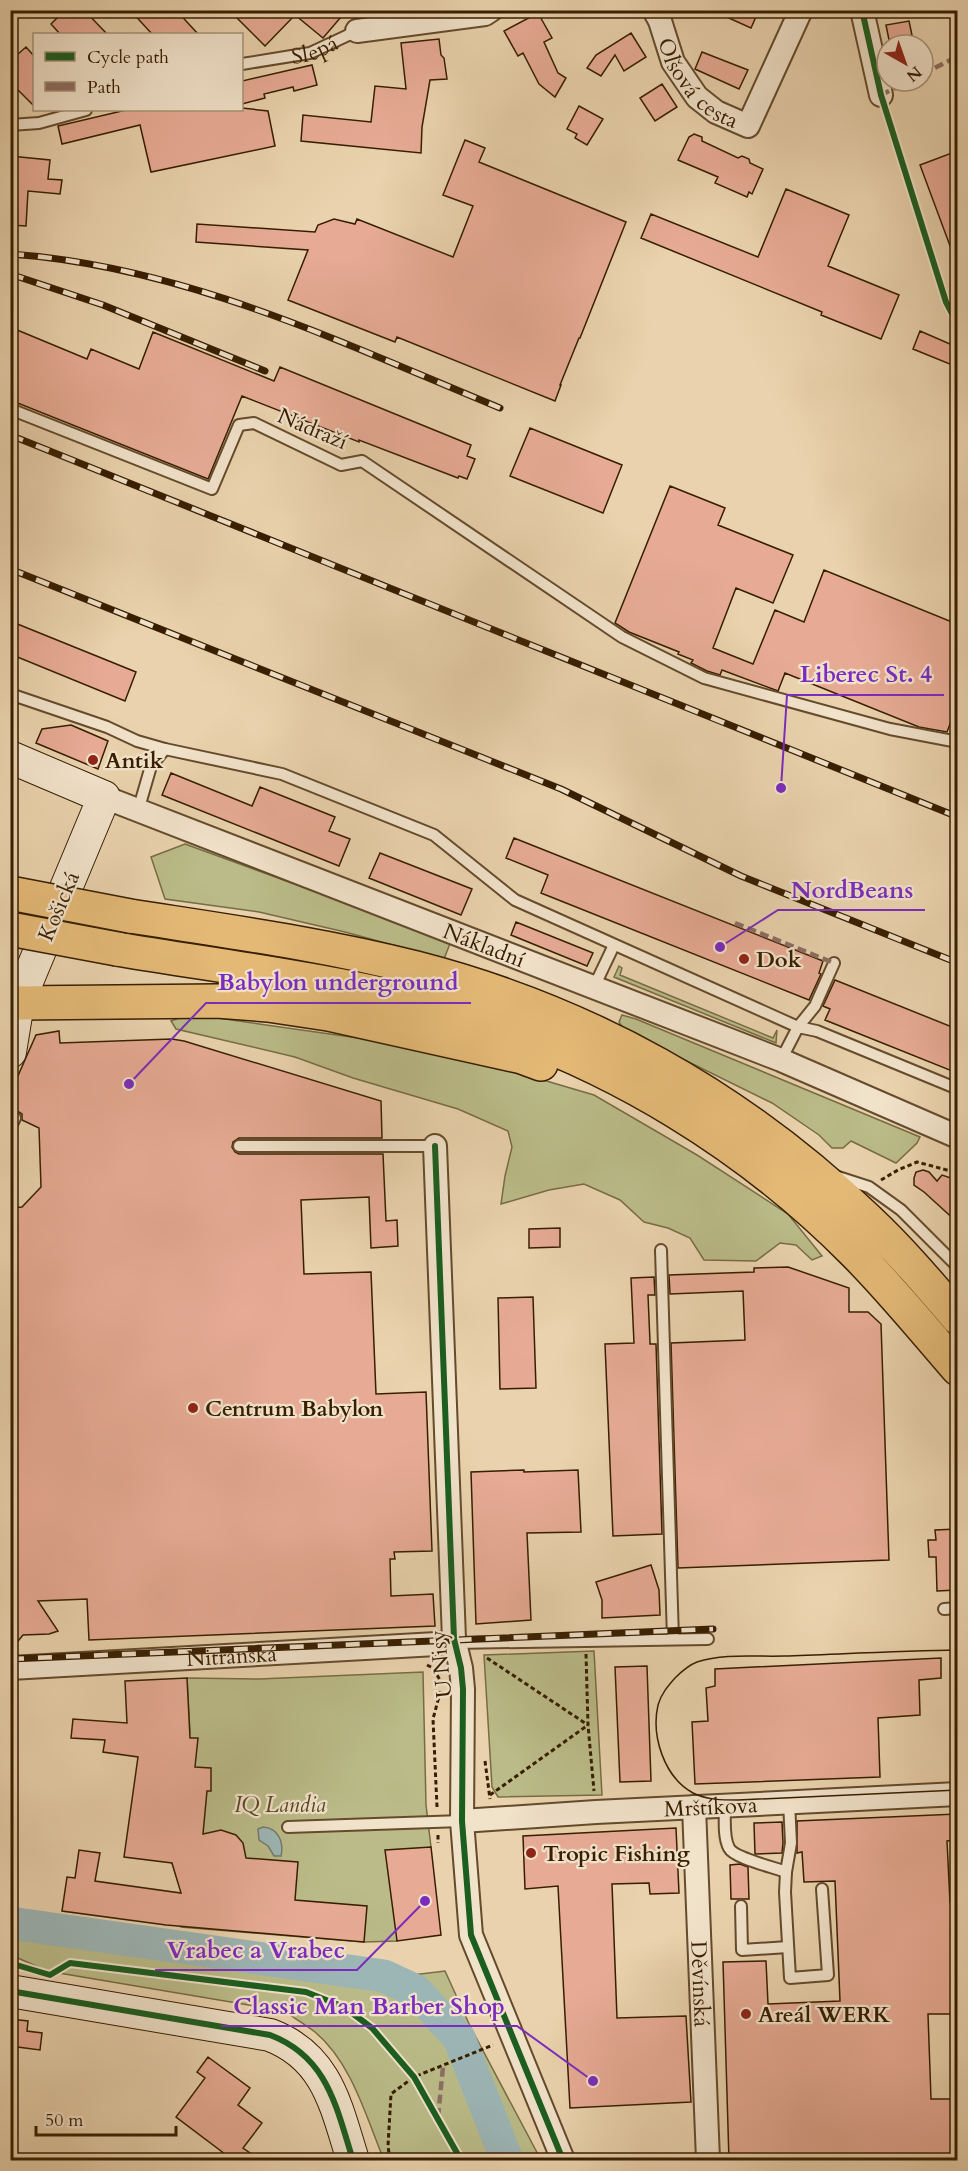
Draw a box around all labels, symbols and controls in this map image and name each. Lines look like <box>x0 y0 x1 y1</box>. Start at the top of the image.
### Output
street label: Slepá <box>289 28 344 72</box>
legend <box>33 33 243 111</box>
north arrow <box>875 33 935 93</box>
street label: Olšová cesta <box>650 34 743 136</box>
text: Cycle path <box>87 45 169 70</box>
text: N <box>902 61 926 87</box>
text: Path <box>87 75 121 100</box>
street label: Nádraží <box>273 401 352 457</box>
callout: Liberec St. 4 <box>787 653 944 695</box>
text: Liberec St. 4 <box>800 658 932 691</box>
place label: Antik <box>105 746 164 776</box>
marker: Antik <box>86 753 100 767</box>
street label: Košická <box>31 866 87 946</box>
callout: NordBeans <box>778 868 925 910</box>
text: NordBeans <box>791 874 913 907</box>
street label: Nákladní <box>439 916 529 975</box>
place label: Dok <box>756 945 802 975</box>
marker: Dok <box>737 952 751 966</box>
callout: Babylon underground <box>206 961 471 1003</box>
text: Babylon underground <box>218 966 459 999</box>
place label: Centrum Babylon <box>205 1394 383 1424</box>
marker: Centrum Babylon <box>186 1401 200 1415</box>
street label: U Nisy <box>422 1628 459 1699</box>
street label: Nitranská <box>186 1639 278 1674</box>
park label: IQ Landia <box>234 1790 326 1820</box>
street label: Mrštíkova <box>663 1790 759 1825</box>
place label: Tropic Fishing <box>543 1839 691 1869</box>
marker: Tropic Fishing <box>524 1846 538 1860</box>
callout: Vrabec a Vrabec <box>155 1928 357 1970</box>
text: Vrabec a Vrabec <box>167 1934 345 1967</box>
street label: Děvínská <box>683 1940 717 2028</box>
callout: Classic Man Barber Shop <box>221 1984 517 2026</box>
text: Classic Man Barber Shop <box>233 1990 505 2023</box>
place label: Areál WERK <box>758 2000 891 2030</box>
marker: Areál WERK <box>739 2007 753 2021</box>
scale bar <box>36 2099 176 2137</box>
text: 50 m <box>45 2108 84 2133</box>

